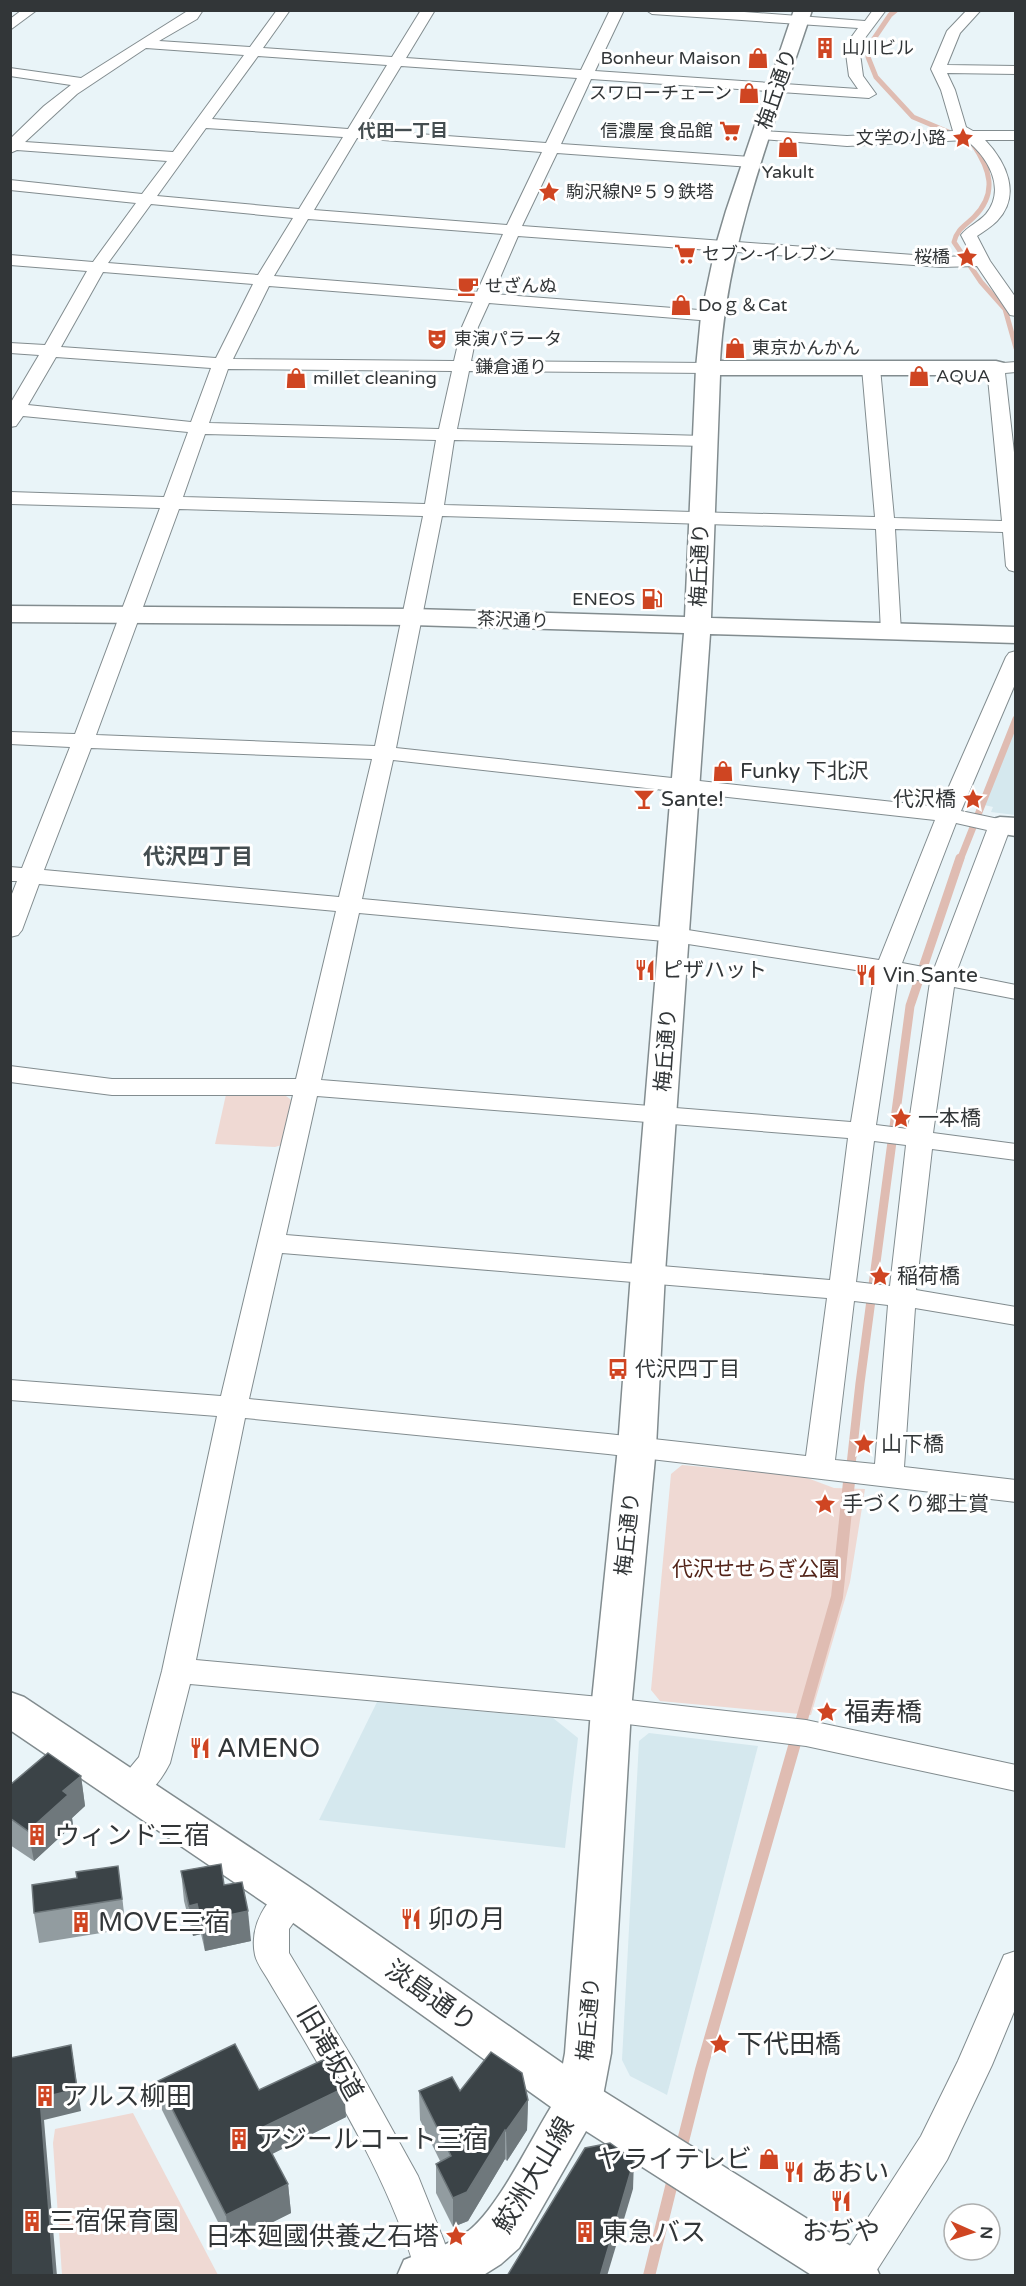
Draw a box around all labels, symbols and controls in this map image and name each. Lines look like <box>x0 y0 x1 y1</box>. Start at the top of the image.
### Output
building icon: 山川ビル <box>813 36 837 60</box>
place label: 山川ビル <box>842 37 914 59</box>
street label: 梅丘通り <box>752 45 802 133</box>
shop icon: Bonheur Maison <box>746 46 770 70</box>
place label: Bonheur Maison <box>600 47 741 69</box>
shop icon: スワローチェーン <box>737 81 761 105</box>
place label: スワローチェーン <box>589 82 732 104</box>
supermarket icon: 信濃屋 食品館 <box>718 119 742 143</box>
district label: 代田一丁目 <box>357 120 448 142</box>
place label: 信濃屋 食品館 <box>600 120 713 142</box>
place icon: 文学の小路 <box>951 126 975 150</box>
place label: 文学の小路 <box>856 127 946 149</box>
shop icon: Yakult <box>776 135 800 159</box>
place label: Yakult <box>762 161 814 183</box>
place icon: 駒沢線№５９鉄塔 <box>537 180 561 204</box>
place label: 駒沢線№５９鉄塔 <box>566 181 714 203</box>
supermarket icon: セブン-イレブン <box>673 242 697 266</box>
place label: セブン-イレブン <box>702 243 835 265</box>
place icon: 桜橋 <box>955 245 979 269</box>
place label: 桜橋 <box>914 246 950 268</box>
cafe icon: せざんぬ <box>456 274 480 298</box>
place label: せざんぬ <box>485 275 557 297</box>
shop icon: Doｇ＆Cat <box>669 293 693 317</box>
place label: Doｇ＆Cat <box>698 294 788 316</box>
theatre icon: 東演パラータ <box>425 327 449 351</box>
place label: 東演パラータ <box>454 328 562 350</box>
shop icon: 東京かんかん <box>723 336 747 360</box>
place label: 東京かんかん <box>752 337 860 359</box>
street label: 鎌倉通り <box>475 356 547 378</box>
shop icon: AQUA <box>907 364 931 388</box>
place label: AQUA <box>936 365 991 387</box>
shop icon: millet cleaning <box>284 366 308 390</box>
place label: millet cleaning <box>313 367 437 389</box>
street label: 梅丘通り <box>686 523 714 607</box>
fuel station icon: ENEOS <box>640 587 664 611</box>
place label: ENEOS <box>572 588 635 610</box>
street label: 茶沢通り <box>477 608 549 632</box>
shop icon: Funky 下北沢 <box>711 759 735 783</box>
place label: Funky 下北沢 <box>740 759 869 784</box>
bar icon: Sante! <box>632 787 656 811</box>
place label: Sante! <box>661 787 724 812</box>
place label: 代沢橋 <box>893 787 956 812</box>
place icon: 代沢橋 <box>961 787 985 811</box>
district label: 代沢四丁目 <box>143 844 253 870</box>
restaurant icon: ピザハット <box>633 958 657 982</box>
place label: ピザハット <box>662 958 767 983</box>
restaurant icon: Vin Sante <box>854 963 878 987</box>
place label: Vin Sante <box>883 963 978 988</box>
street label: 梅丘通り <box>651 1007 681 1093</box>
place icon: 一本橋 <box>889 1106 913 1130</box>
place label: 一本橋 <box>918 1106 981 1131</box>
place icon: 稲荷橋 <box>868 1264 892 1288</box>
place label: 稲荷橋 <box>897 1264 960 1289</box>
bus stop icon: 代沢四丁目 <box>606 1357 630 1381</box>
place label: 代沢四丁目 <box>635 1357 740 1382</box>
place icon: 山下橋 <box>852 1432 876 1456</box>
place label: 山下橋 <box>881 1432 944 1457</box>
street label: 梅丘通り <box>611 1491 645 1577</box>
place icon: 手づくり郷土賞 <box>813 1492 837 1516</box>
place label: 手づくり郷土賞 <box>842 1492 989 1517</box>
park label: 代沢せせらぎ公園 <box>672 1557 840 1582</box>
place label: 福寿橋 <box>844 1697 922 1728</box>
place icon: 福寿橋 <box>815 1700 839 1724</box>
place label: AMENO <box>217 1733 320 1764</box>
restaurant icon: AMENO <box>188 1736 212 1760</box>
place label: ウィンド三宿 <box>54 1820 210 1851</box>
building icon: ウィンド三宿 <box>25 1823 49 1847</box>
place label: 卯の月 <box>428 1904 506 1935</box>
place label: MOVE三宿 <box>98 1907 231 1938</box>
restaurant icon: 卯の月 <box>399 1907 423 1931</box>
building icon: MOVE三宿 <box>69 1910 93 1934</box>
street label: 淡島通り <box>380 1953 482 2039</box>
street label: 梅丘通り <box>573 1976 605 2062</box>
street label: 旧滝坂道 <box>291 2000 369 2106</box>
place label: 下代田橋 <box>737 2029 841 2060</box>
place icon: 下代田橋 <box>708 2032 732 2056</box>
place label: アルス柳田 <box>62 2081 192 2112</box>
building icon: アルス柳田 <box>33 2084 57 2108</box>
street label: 鮫洲大山線 <box>487 2111 581 2239</box>
place label: アジールコート三宿 <box>256 2124 488 2155</box>
building icon: アジールコート三宿 <box>227 2127 251 2151</box>
place label: ヤライテレビ <box>597 2144 752 2175</box>
shop icon: ヤライテレビ <box>757 2147 781 2171</box>
place label: あおい <box>811 2157 889 2188</box>
restaurant icon: あおい <box>782 2160 806 2184</box>
restaurant icon: おぢや <box>829 2189 853 2213</box>
north arrow <box>942 2202 1002 2262</box>
place label: 三宿保育園 <box>49 2206 179 2237</box>
building icon: 三宿保育園 <box>20 2209 44 2233</box>
place label: おぢや <box>802 2216 880 2247</box>
place label: 東急バス <box>602 2217 706 2248</box>
building icon: 東急バス <box>573 2220 597 2244</box>
place label: 日本廻國供養之石塔 <box>205 2221 439 2252</box>
place icon: 日本廻國供養之石塔 <box>444 2224 468 2248</box>
text: N <box>976 2226 996 2240</box>

